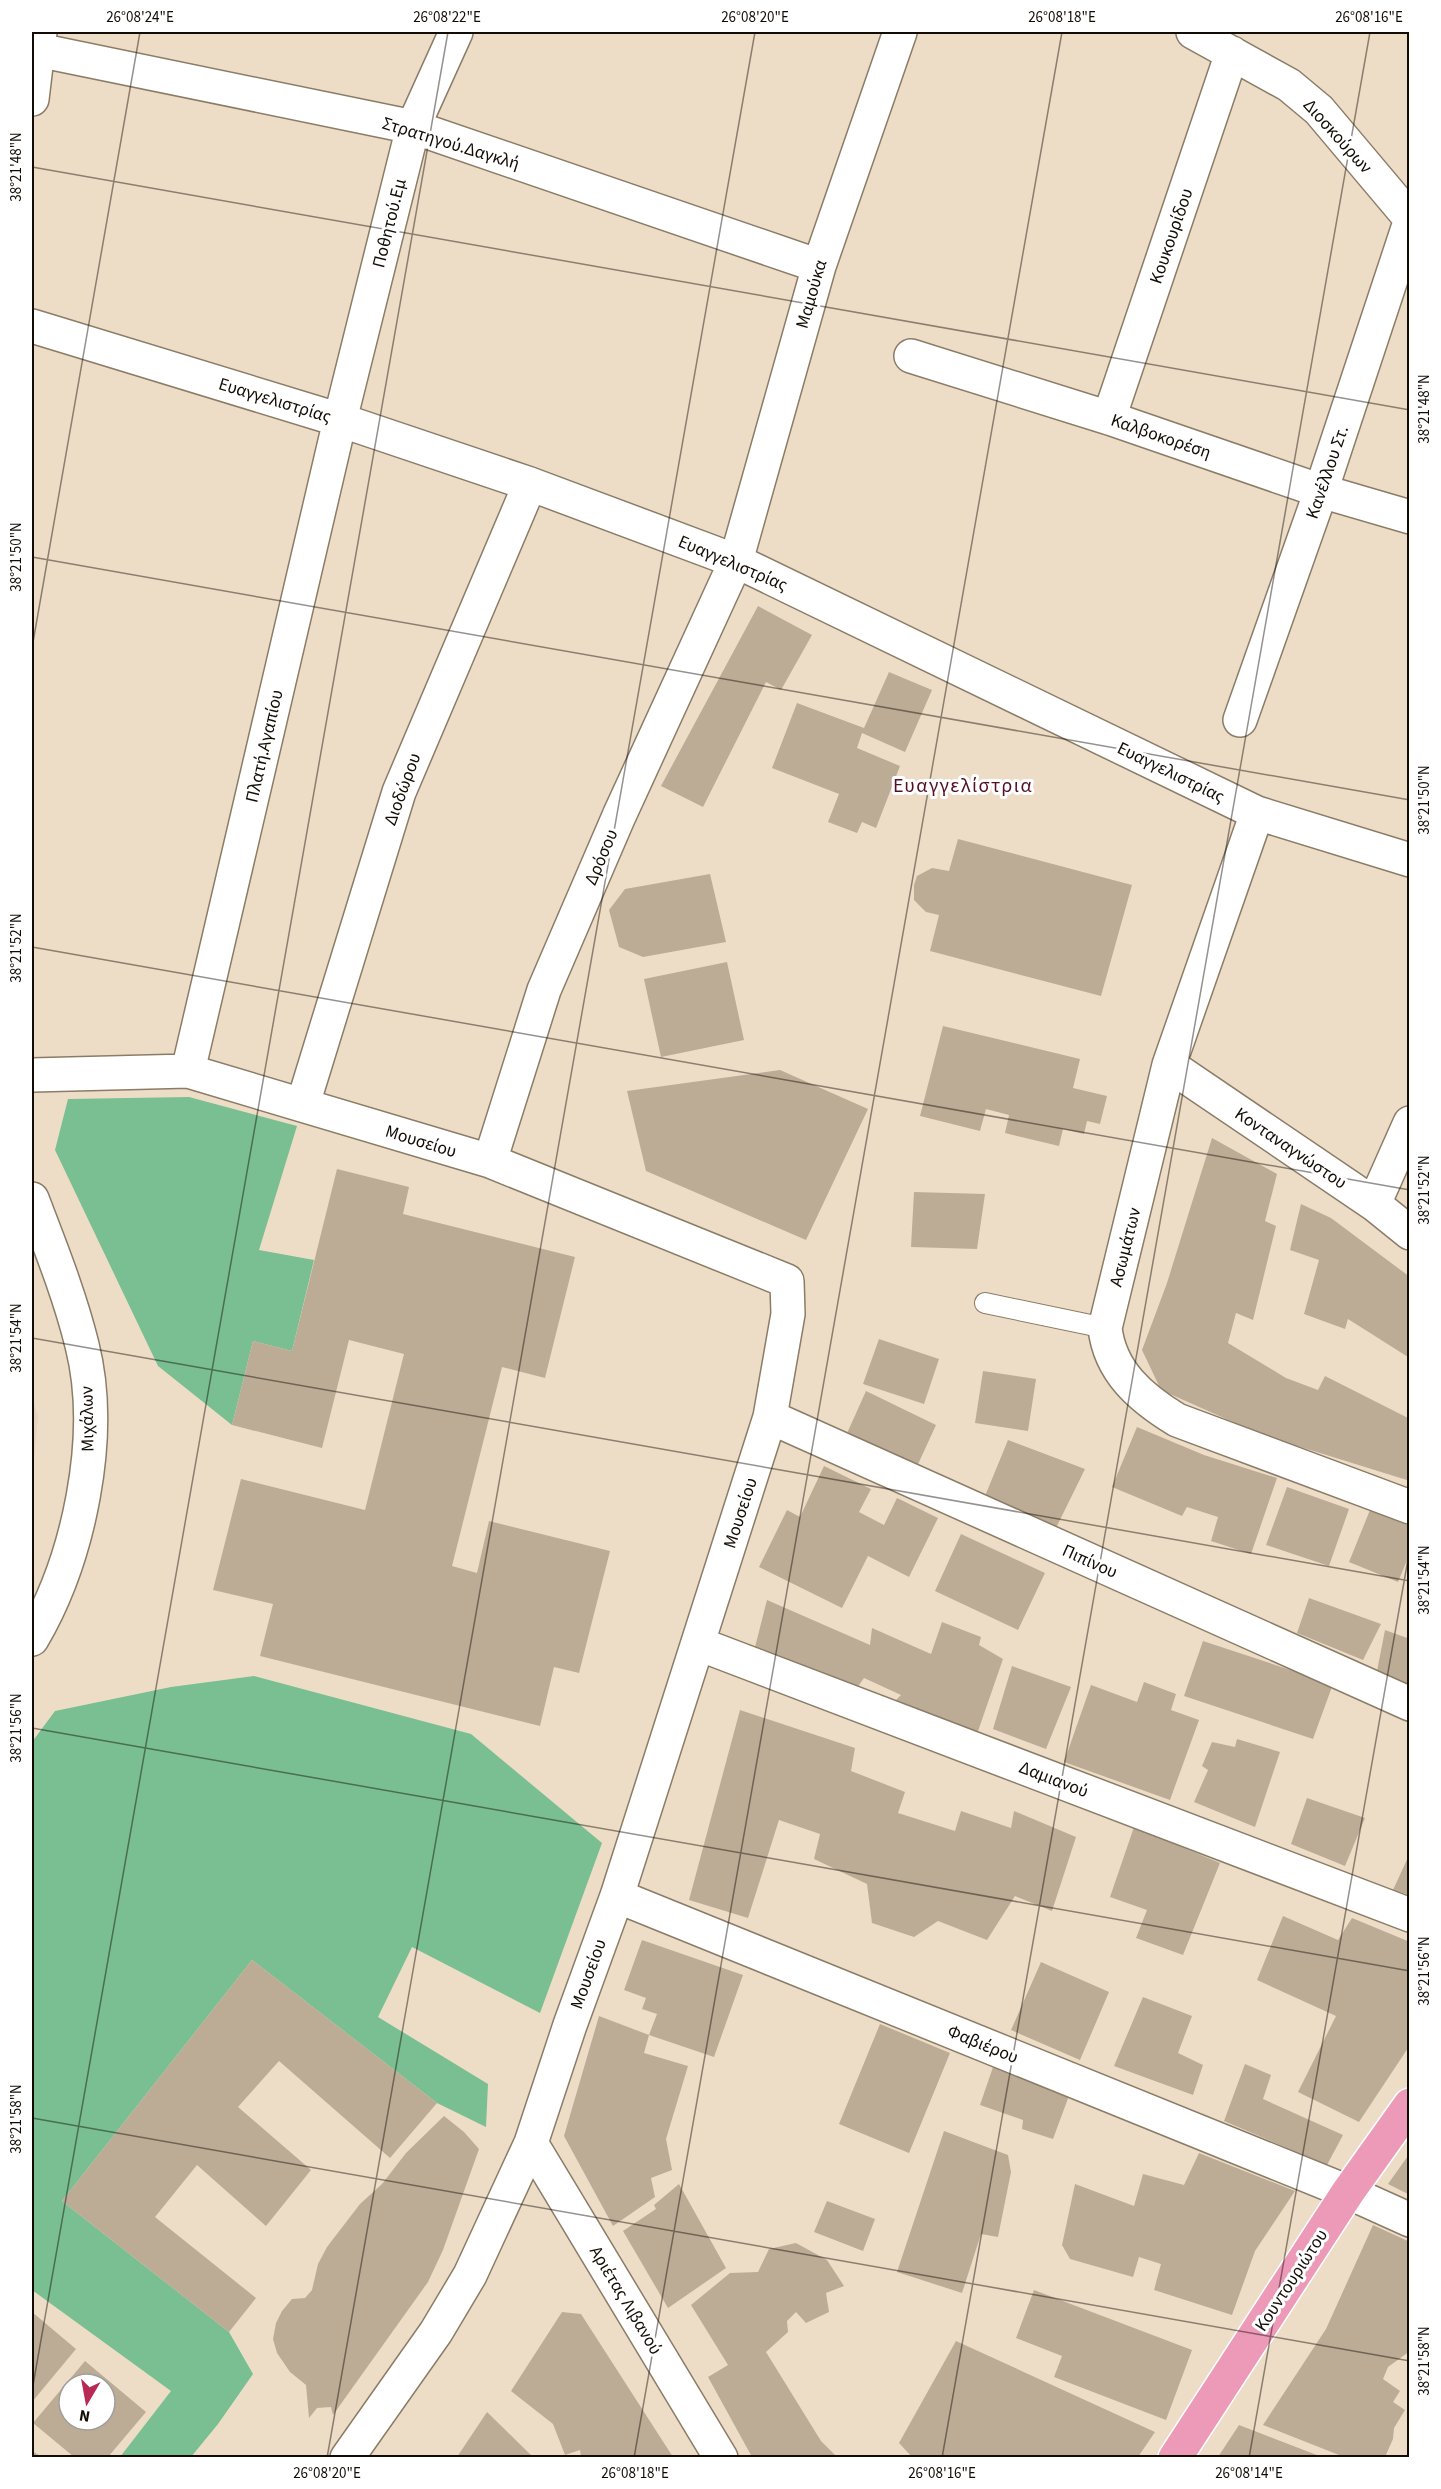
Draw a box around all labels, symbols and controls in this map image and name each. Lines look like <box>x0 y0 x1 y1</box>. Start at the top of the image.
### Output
text: 26°08'24"E <box>106 7 174 28</box>
text: 26°08'22"E <box>413 7 481 28</box>
text: 26°08'20"E <box>721 7 789 28</box>
text: 26°08'18"E <box>1028 7 1096 28</box>
text: 26°08'16"E <box>1335 7 1403 28</box>
street label: Διοσκούρων <box>1297 94 1378 179</box>
street label: Στρατηγού.Δαγκλή <box>379 111 523 176</box>
text: 38°21'48"N <box>6 132 27 202</box>
street label: Ποθητού.Εμ <box>366 176 413 270</box>
street label: Κουκουρίδου <box>1143 185 1199 287</box>
street label: Μαμούκα <box>790 257 833 332</box>
street label: Ευαγγελιστρίας <box>216 372 334 430</box>
text: 38°21'48"N <box>1414 374 1435 444</box>
street label: Καλβοκορέση <box>1107 408 1214 465</box>
street label: Κανέλλου Στ. <box>1300 422 1355 522</box>
text: 38°21'50"N <box>6 522 27 592</box>
street label: Ευαγγελιστρίας <box>674 529 791 598</box>
street label: Πλατή.Αγαπίου <box>239 687 290 805</box>
street label: Ευαγγελιστρίας <box>1113 736 1229 809</box>
street label: Διοδώρου <box>378 749 427 829</box>
text: 38°21'50"N <box>1414 765 1435 835</box>
district label: Ευαγγελίστρια <box>893 772 1033 800</box>
street label: Δρόσου <box>579 825 624 889</box>
text: 38°21'52"N <box>6 913 27 983</box>
street label: Κονταναγνώστου <box>1230 1102 1352 1195</box>
street label: Μουσείου <box>382 1119 459 1164</box>
text: 38°21'52"N <box>1414 1155 1435 1225</box>
street label: Ασωμάτων <box>1104 1204 1148 1289</box>
text: 38°21'54"N <box>6 1303 27 1373</box>
street label: Μιχάλων <box>74 1385 101 1452</box>
street label: Μουσείου <box>717 1475 764 1552</box>
street label: Πιπίνου <box>1058 1538 1122 1585</box>
text: 38°21'54"N <box>1414 1545 1435 1615</box>
text: 38°21'56"N <box>6 1693 27 1763</box>
street label: Δαμιανού <box>1016 1755 1092 1804</box>
street label: Μουσείου <box>564 1936 613 2013</box>
text: 38°21'56"N <box>1414 1936 1435 2006</box>
street label: Φαβιέρου <box>944 2019 1022 2070</box>
text: 38°21'58"N <box>6 2084 27 2154</box>
street label: Κουντουριώτου <box>1249 2224 1334 2336</box>
street label: Αριέτας Λιβανού <box>583 2241 668 2359</box>
text: 38°21'58"N <box>1414 2326 1435 2396</box>
north arrow <box>57 2372 117 2432</box>
text: N <box>77 2404 92 2428</box>
text: 26°08'20"E <box>293 2463 361 2484</box>
text: 26°08'18"E <box>601 2463 669 2484</box>
text: 26°08'16"E <box>908 2463 976 2484</box>
text: 26°08'14"E <box>1215 2463 1283 2484</box>

